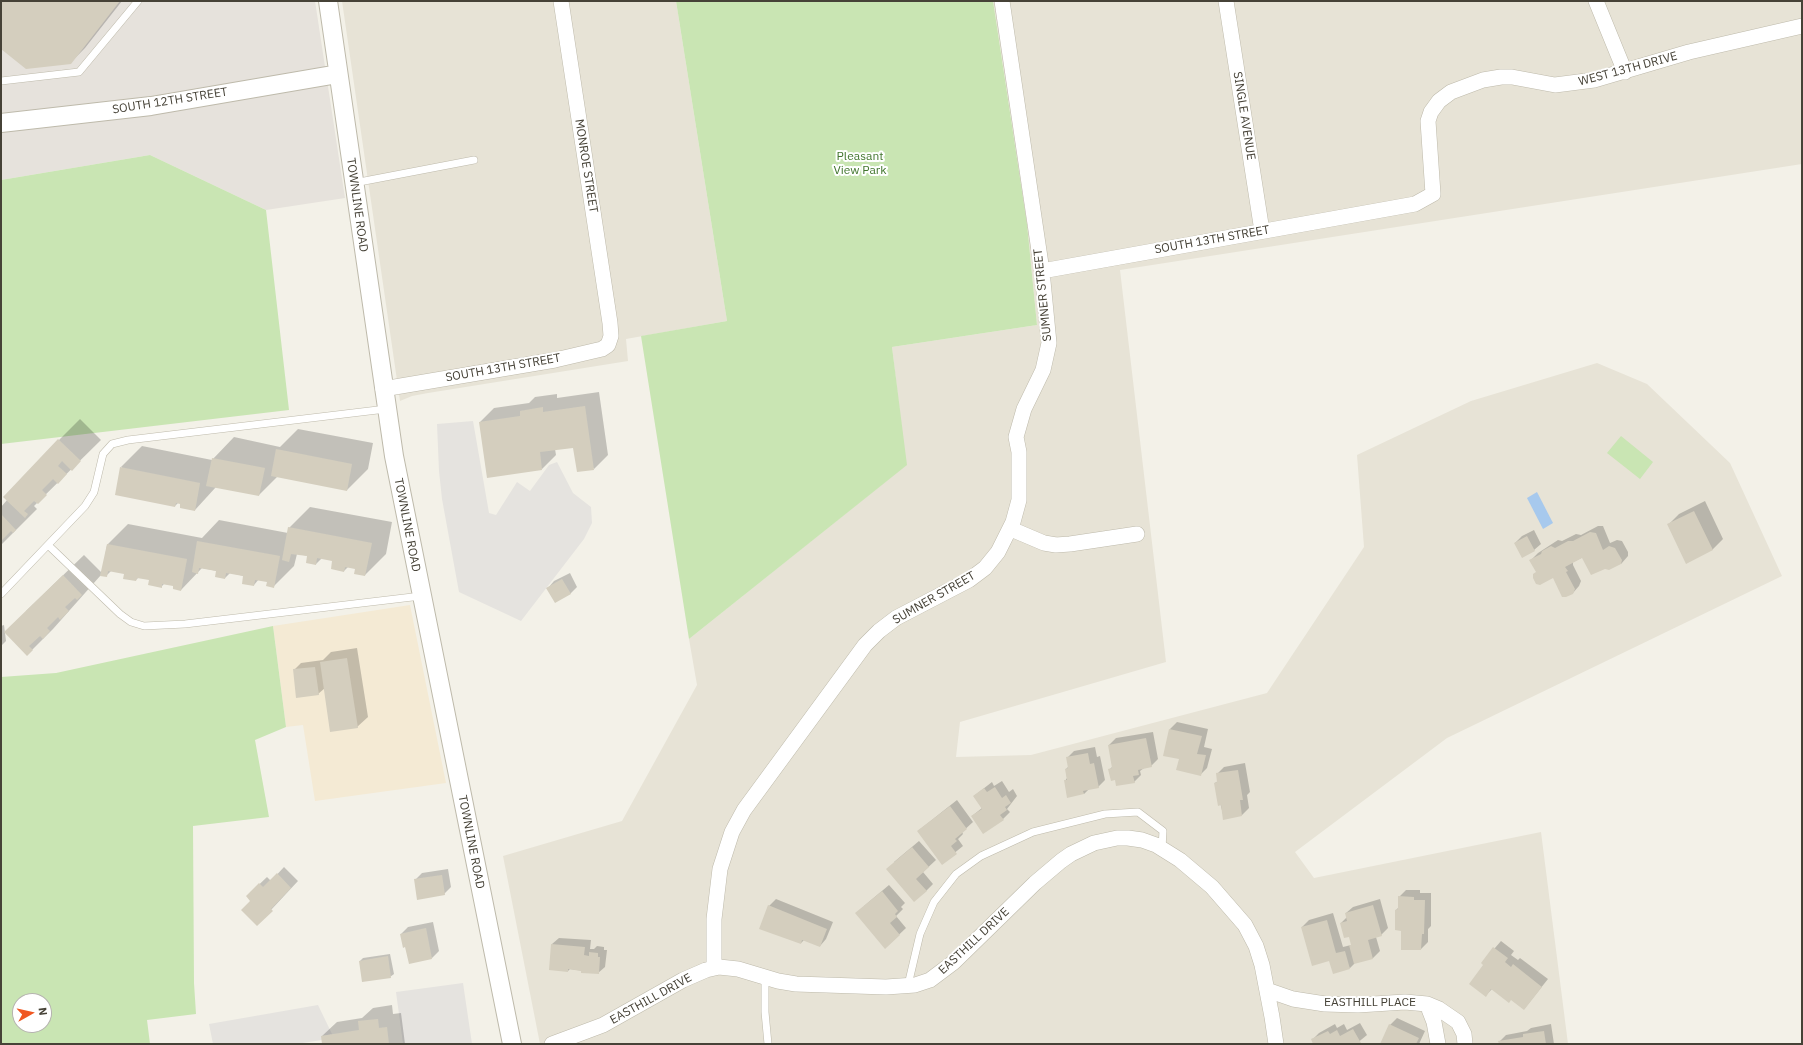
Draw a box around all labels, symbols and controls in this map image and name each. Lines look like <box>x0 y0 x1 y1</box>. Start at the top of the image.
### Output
street label: WEST 13TH DRIVE <box>1577 49 1679 89</box>
street label: SINGLE AVENUE <box>1230 71 1258 161</box>
street label: SOUTH 12TH STREET <box>111 85 229 117</box>
street label: MONROE STREET <box>571 118 601 214</box>
park label: Pleasant View Park <box>833 150 887 178</box>
street label: TOWNLINE ROAD <box>343 157 371 253</box>
street label: SOUTH 13TH STREET <box>1153 223 1271 257</box>
street label: SUMNER STREET <box>1031 248 1055 342</box>
street label: SOUTH 13TH STREET <box>444 351 562 385</box>
street label: TOWNLINE ROAD <box>391 477 423 573</box>
street label: SUMNER STREET <box>890 568 978 628</box>
street label: TOWNLINE ROAD <box>455 794 487 890</box>
street label: EASTHILL DRIVE <box>936 905 1012 977</box>
street label: EASTHILL DRIVE <box>608 971 694 1027</box>
north arrow <box>12 993 52 1033</box>
street label: EASTHILL PLACE <box>1324 996 1416 1010</box>
text: N <box>35 1007 50 1016</box>

